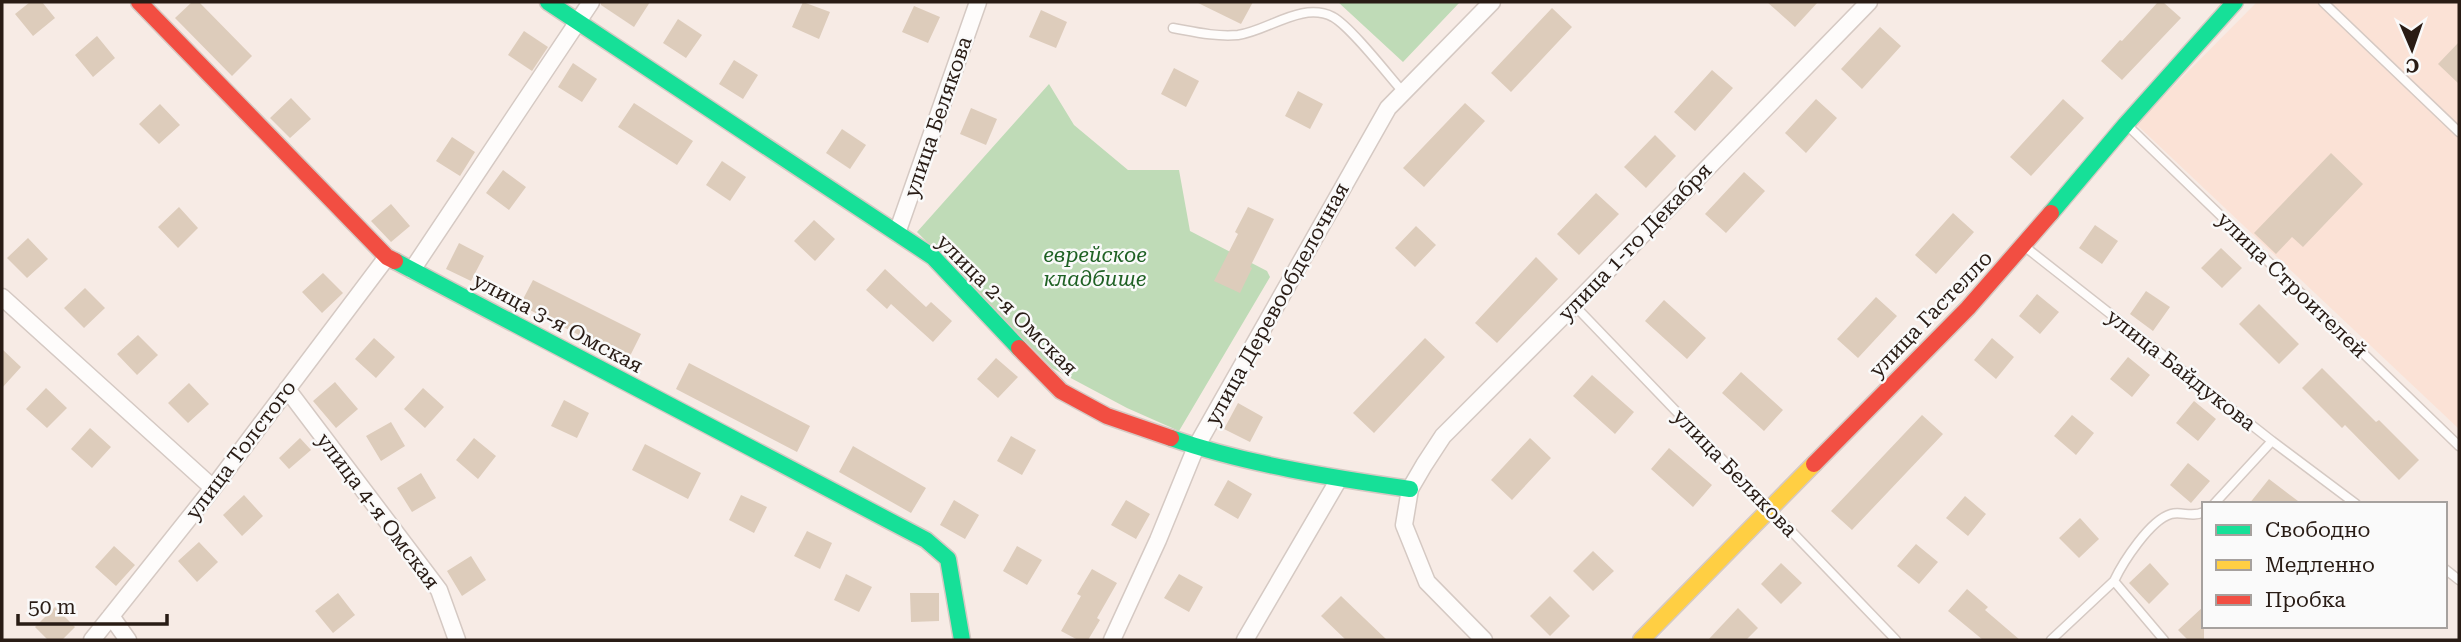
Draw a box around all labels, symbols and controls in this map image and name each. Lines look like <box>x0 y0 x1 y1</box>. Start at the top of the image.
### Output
north arrow <box>2377 14 2447 84</box>
street label: улица Белякова <box>899 33 977 201</box>
text: С <box>2406 54 2420 77</box>
street label: улица 1-го Декабря <box>1554 158 1716 326</box>
street label: улица Деревообделочная <box>1200 178 1354 430</box>
street label: улица Строителей <box>2212 207 2372 363</box>
street label: улица 2-я Омская <box>932 230 1082 380</box>
park label: еврейское кладбище <box>1043 243 1147 291</box>
street label: улица Гастелло <box>1865 246 1997 382</box>
street label: улица 3-я Омская <box>469 268 647 378</box>
street label: улица Байдукова <box>2102 304 2261 436</box>
street label: улица Толстого <box>181 376 301 524</box>
street label: улица Белякова <box>1668 404 1803 542</box>
street label: улица 4-я Омская <box>312 428 444 594</box>
legend <box>2202 502 2447 628</box>
text: Свободно <box>2265 518 2371 542</box>
text: Медленно <box>2265 553 2375 577</box>
scale bar <box>18 582 166 626</box>
text: Пробка <box>2265 588 2346 612</box>
text: 50 m <box>28 595 76 619</box>

